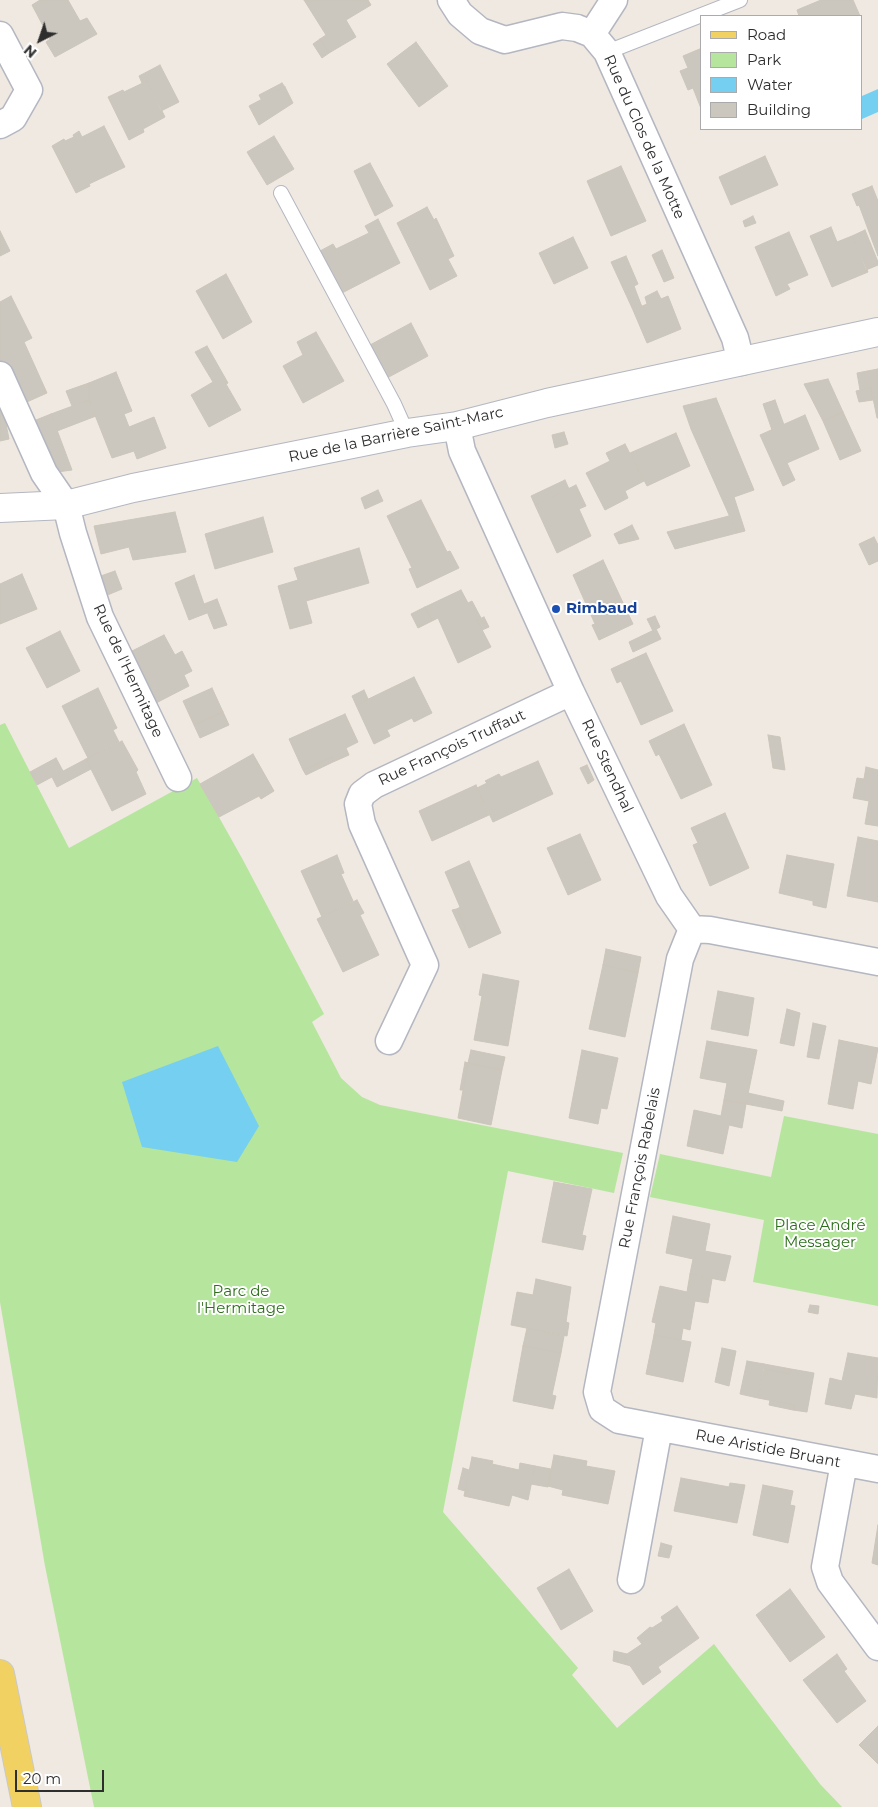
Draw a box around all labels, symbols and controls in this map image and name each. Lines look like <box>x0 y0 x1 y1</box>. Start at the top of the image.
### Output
north arrow <box>15 15 65 65</box>
legend <box>700 15 863 130</box>
text: Road <box>747 25 786 44</box>
text: N <box>20 41 40 62</box>
text: Park <box>747 50 781 69</box>
street label: Rue du Clos de la Motte <box>600 52 688 222</box>
text: Water <box>747 75 793 94</box>
text: Building <box>747 100 811 119</box>
street label: Rue de la Barrière Saint-Marc <box>287 403 505 467</box>
place label: Rimbaud <box>566 600 637 618</box>
street label: Rue de l'Hermitage <box>89 601 167 741</box>
marker: Rimbaud <box>550 603 562 615</box>
street label: Rue François Truffaut <box>376 706 528 790</box>
street label: Rue Stendhal <box>577 716 637 816</box>
street label: Rue François Rabelais <box>616 1086 664 1250</box>
park label: Place André Messager <box>775 1217 865 1252</box>
park label: Parc de l'Hermitage <box>197 1283 285 1318</box>
street label: Rue Aristide Bruant <box>694 1426 842 1472</box>
scale bar <box>18 1760 106 1792</box>
text: 20 m <box>23 1769 61 1788</box>

